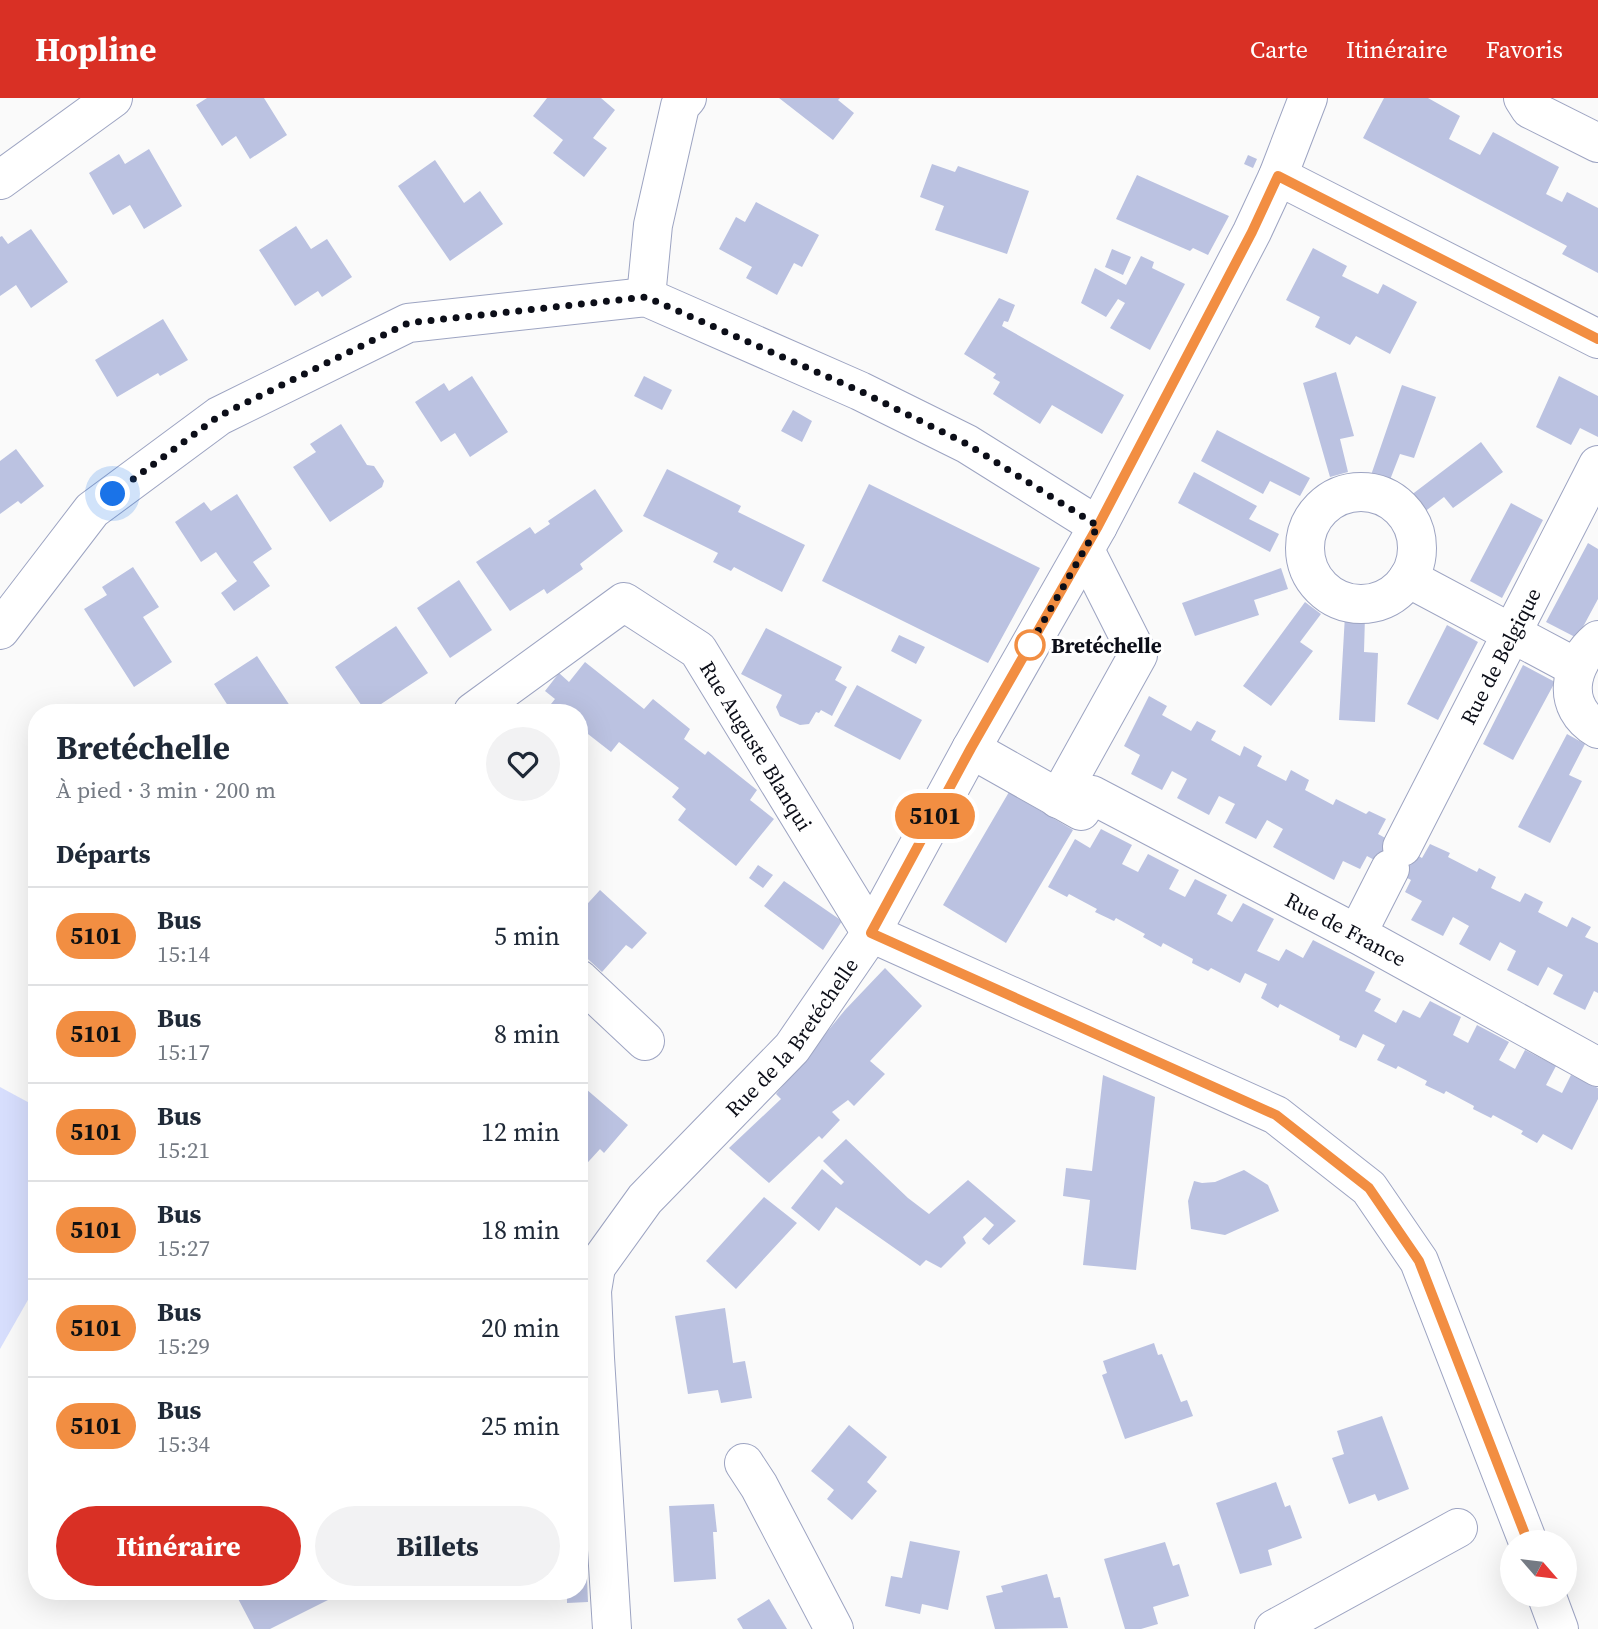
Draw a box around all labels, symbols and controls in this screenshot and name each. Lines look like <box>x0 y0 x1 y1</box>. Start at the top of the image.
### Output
text: Hopline <box>35 27 156 72</box>
text: Carte <box>1250 33 1308 66</box>
text: Itinéraire <box>1346 33 1448 66</box>
text: Favoris <box>1486 33 1563 66</box>
your location <box>95 476 130 511</box>
street label: Rue de Belgique <box>1453 582 1547 729</box>
marker: Bretéchelle <box>1015 630 1045 660</box>
place label: Bretéchelle <box>1051 631 1162 660</box>
street label: Rue Auguste Blanqui <box>693 655 819 836</box>
text: Bretéchelle <box>56 725 230 770</box>
button: heart <box>486 727 560 801</box>
text: À pied · 3 min · 200 m <box>56 774 276 806</box>
line badge: 5101 <box>886 793 984 839</box>
text: 5101 <box>909 799 961 832</box>
text: Départs <box>56 836 151 872</box>
street label: Rue de France <box>1280 885 1412 973</box>
text: Bus <box>157 902 201 938</box>
text: 5 min <box>494 918 560 954</box>
text: 5101 <box>70 919 122 952</box>
text: 15:14 <box>157 938 210 970</box>
street label: Rue de la Bretéchelle <box>719 952 864 1123</box>
text: Bus <box>157 1000 201 1036</box>
text: 8 min <box>494 1016 560 1052</box>
text: 5101 <box>70 1017 122 1050</box>
text: 15:17 <box>157 1036 210 1068</box>
text: Bus <box>157 1098 201 1134</box>
text: 12 min <box>481 1114 560 1150</box>
text: 5101 <box>70 1115 122 1148</box>
text: 15:21 <box>157 1134 210 1166</box>
text: Bus <box>157 1196 201 1232</box>
text: 18 min <box>481 1212 560 1248</box>
text: 5101 <box>70 1213 122 1246</box>
text: 15:27 <box>157 1232 210 1264</box>
text: Bus <box>157 1294 201 1330</box>
text: 20 min <box>481 1310 560 1346</box>
text: 5101 <box>70 1311 122 1344</box>
text: 15:29 <box>157 1330 210 1362</box>
text: Bus <box>157 1392 201 1428</box>
text: 25 min <box>481 1408 560 1444</box>
text: 5101 <box>70 1409 122 1442</box>
text: 15:34 <box>157 1428 210 1460</box>
button: Itinéraire <box>56 1506 301 1586</box>
button: Billets <box>315 1506 560 1586</box>
north arrow <box>1500 1530 1577 1606</box>
map controls <box>1500 1530 1577 1607</box>

